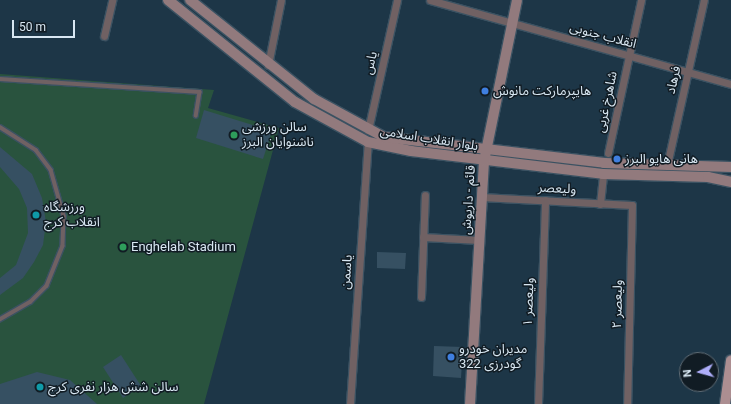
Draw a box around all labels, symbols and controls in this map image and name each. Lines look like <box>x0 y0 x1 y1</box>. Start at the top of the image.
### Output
scale bar <box>14 12 77 38</box>
text: 50 m <box>19 20 46 34</box>
street label: انقلاب جنوبی <box>568 20 638 52</box>
street label: یاس <box>361 50 381 76</box>
street label: فرهاد <box>663 65 685 95</box>
street label: شاهرخ غربی <box>593 70 621 134</box>
place label: هایپرمارکت مانوش <box>493 83 591 99</box>
marker: هایپرمارکت مانوش <box>480 86 490 96</box>
place label: سالن ورزشی ناشنوایان البرز <box>242 120 314 151</box>
street label: بلوار انقلاب اسلامی <box>379 124 479 154</box>
marker: سالن ورزشی ناشنوایان البرز <box>229 130 239 140</box>
place label: هانی هایو البرز <box>625 151 698 167</box>
marker: هانی هایو البرز <box>612 154 622 164</box>
street label: قائم - داریوش <box>459 165 479 235</box>
street label: ولیعصر <box>537 180 577 198</box>
place label: ورزشگاه انقلاب کرج <box>44 200 100 231</box>
marker: ورزشگاه انقلاب کرج <box>31 210 41 220</box>
place label: Enghelab Stadium <box>131 239 236 255</box>
marker: Enghelab Stadium <box>118 242 128 252</box>
street label: یاسمن <box>338 254 356 290</box>
street label: ولیعصر ۱ <box>520 277 538 327</box>
street label: ولیعصر ۲ <box>610 279 626 329</box>
place label: مدیران خودرو گودرزی 322 <box>459 342 527 373</box>
marker: مدیران خودرو گودرزی 322 <box>446 352 456 362</box>
north arrow <box>679 352 719 392</box>
text: N <box>681 369 694 378</box>
place label: سالن شش هزار نفری کرج <box>48 379 178 395</box>
marker: سالن شش هزار نفری کرج <box>35 382 45 392</box>

